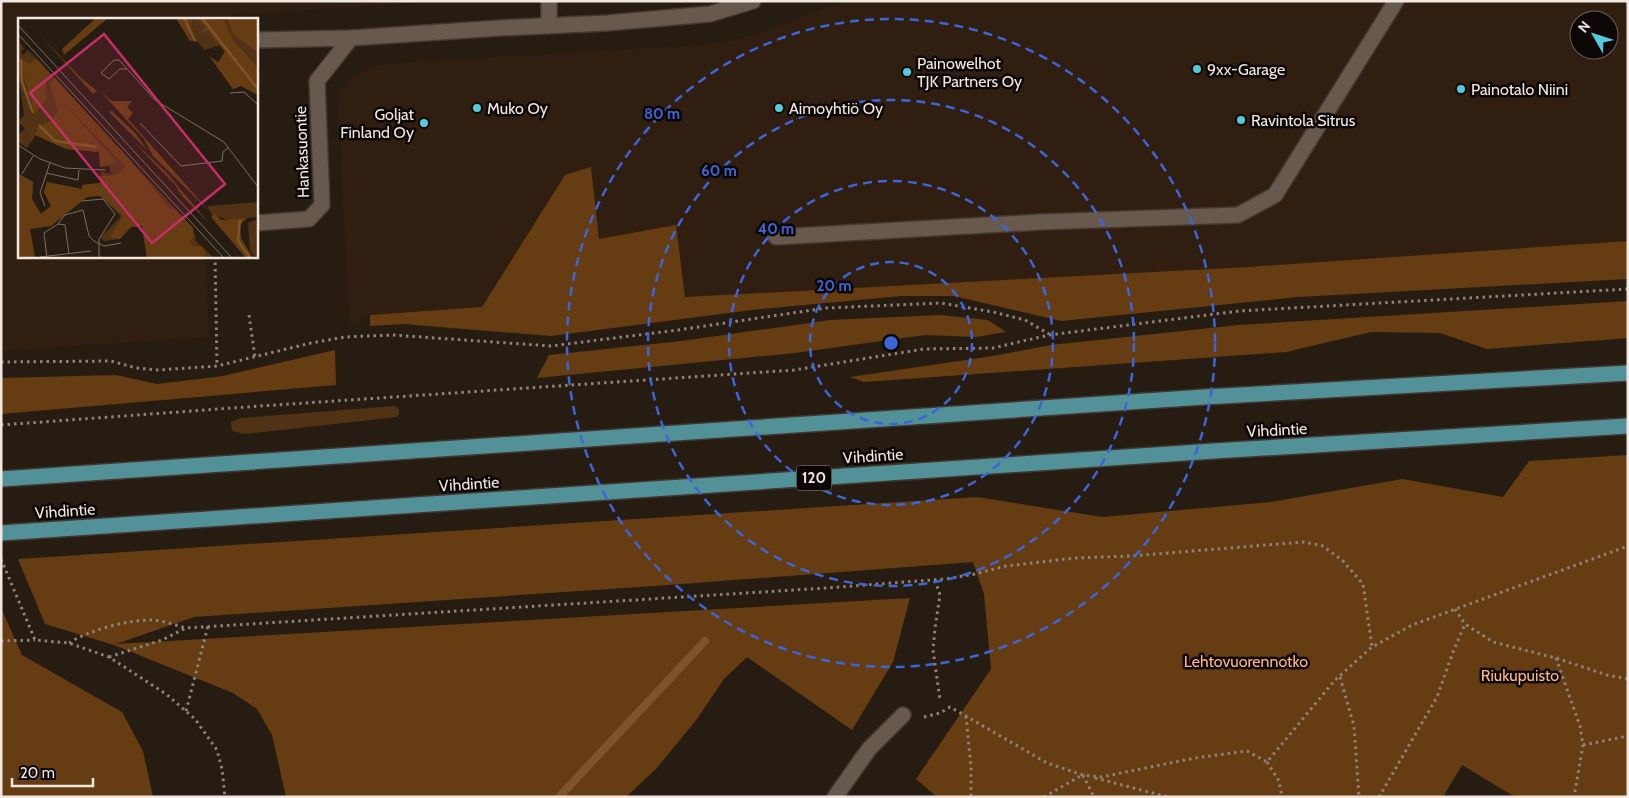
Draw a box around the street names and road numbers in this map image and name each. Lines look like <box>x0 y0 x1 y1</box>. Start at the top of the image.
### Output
street label: Hankasuontie <box>291 106 313 198</box>
street label: Vihdintie <box>1246 419 1308 441</box>
street label: Vihdintie <box>842 444 904 468</box>
road number: 120 <box>796 466 832 490</box>
street label: Vihdintie <box>438 472 500 496</box>
street label: Vihdintie <box>34 499 96 523</box>

